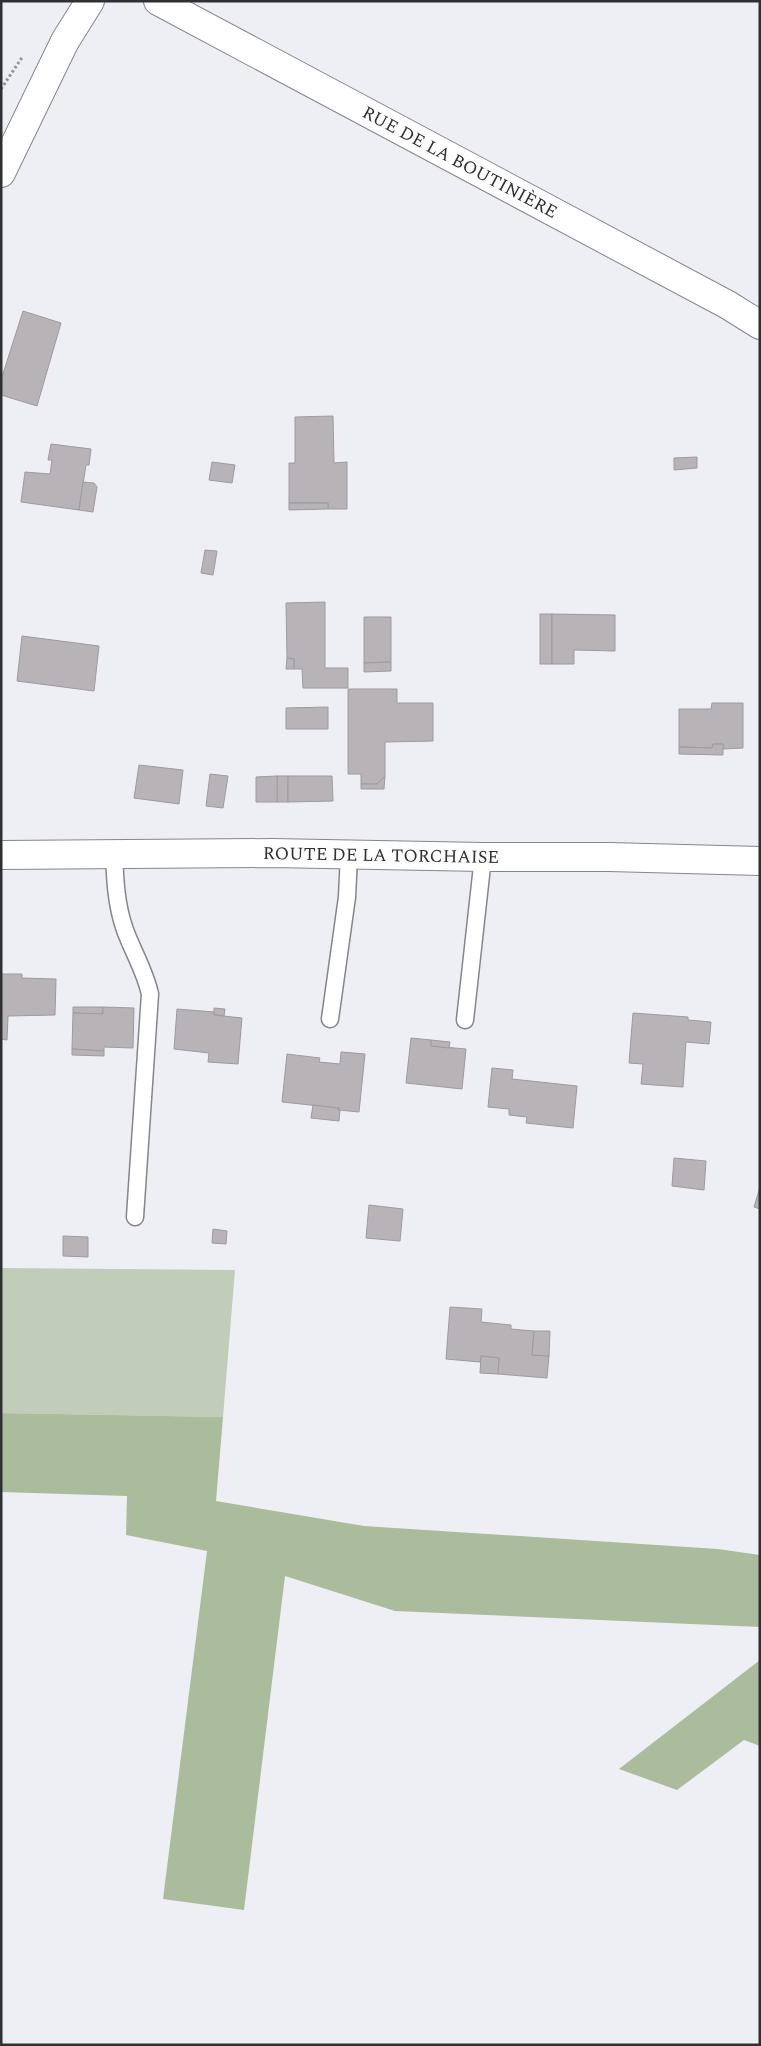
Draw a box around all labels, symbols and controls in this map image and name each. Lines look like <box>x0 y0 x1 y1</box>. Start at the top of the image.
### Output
street label: RUE DE LA BOUTINIÈRE <box>357 99 562 226</box>
street label: ROUTE DE LA TORCHAISE <box>263 840 499 871</box>

